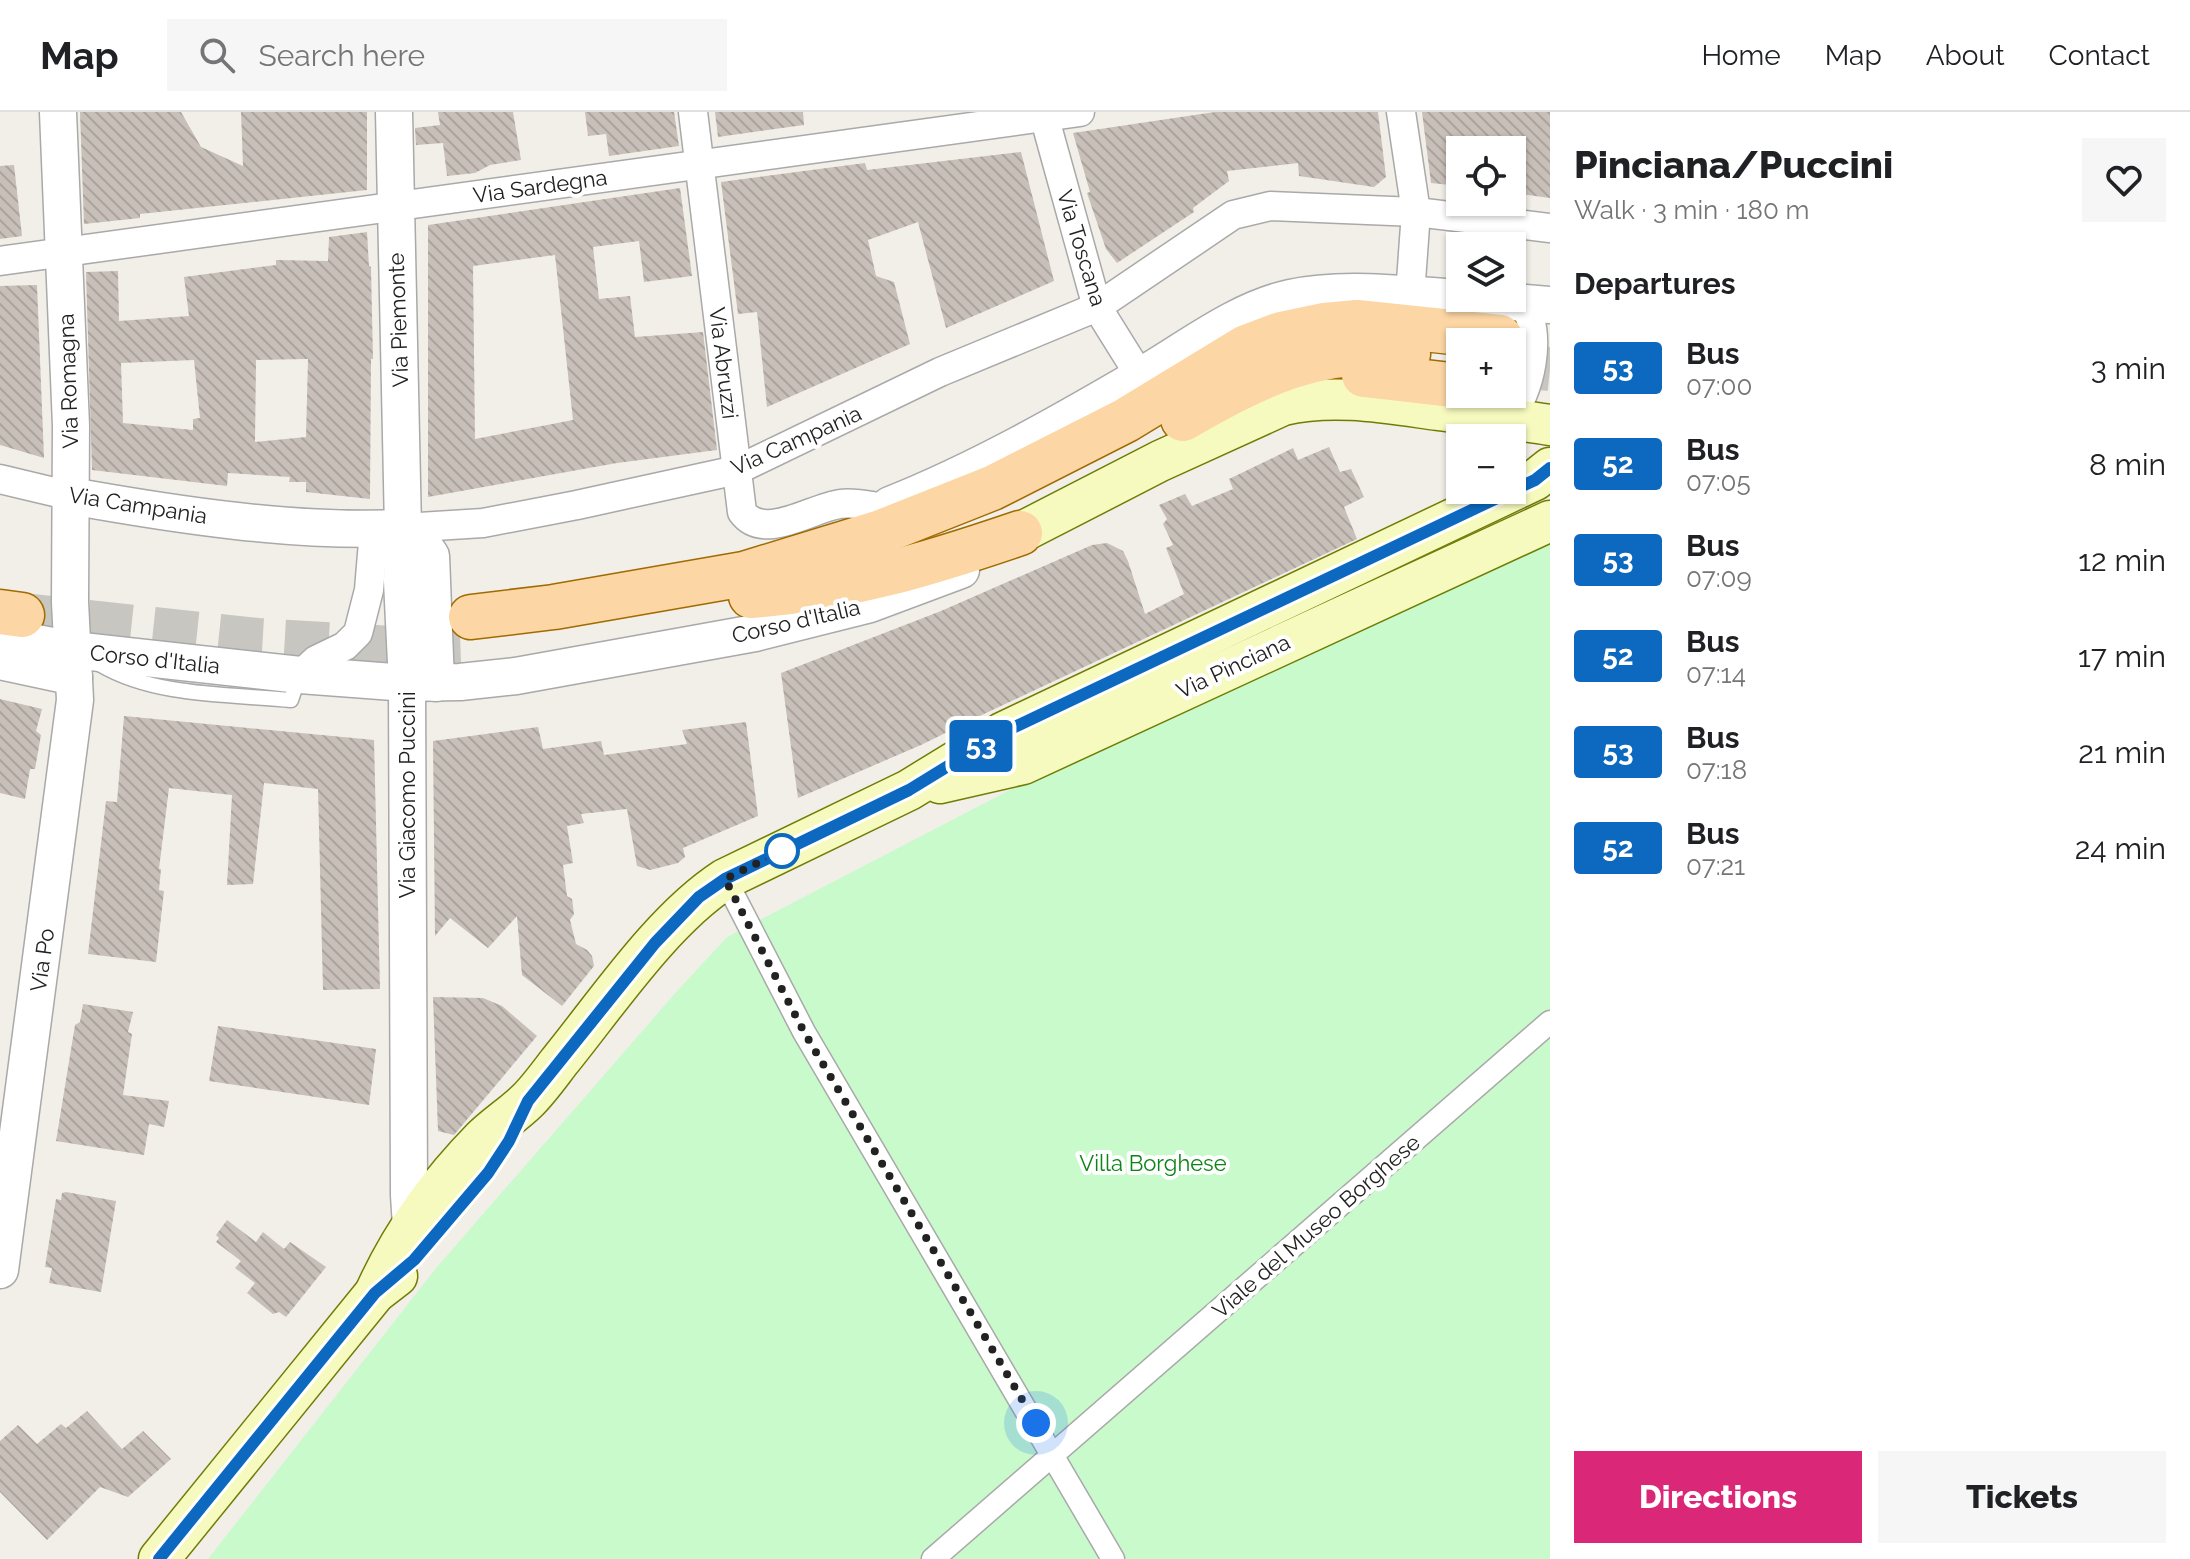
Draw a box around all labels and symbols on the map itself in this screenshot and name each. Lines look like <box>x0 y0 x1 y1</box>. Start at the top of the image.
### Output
street label: Via Sardegna <box>471 164 609 208</box>
street label: Via Toscana <box>1052 187 1112 309</box>
street label: Via Piemonte <box>383 252 413 388</box>
street label: Via Abruzzi <box>704 306 744 420</box>
street label: Via Romagna <box>53 313 83 449</box>
street label: Via Campania <box>727 400 865 480</box>
street label: Via Campania <box>67 481 209 529</box>
street label: Corso d'Italia <box>729 594 863 648</box>
street label: Via Pinciana <box>1172 628 1294 704</box>
street label: Corso d'Italia <box>89 639 221 679</box>
street label: Via Giacomo Puccini <box>394 691 420 899</box>
line badge: 53 <box>945 720 1017 772</box>
unlabelled marker <box>765 834 799 868</box>
street label: Via Po <box>25 927 59 993</box>
street label: Viale del Museo Borghese <box>1207 1129 1425 1323</box>
park label: Villa Borghese <box>1079 1150 1227 1176</box>
your location <box>1016 1403 1056 1443</box>

